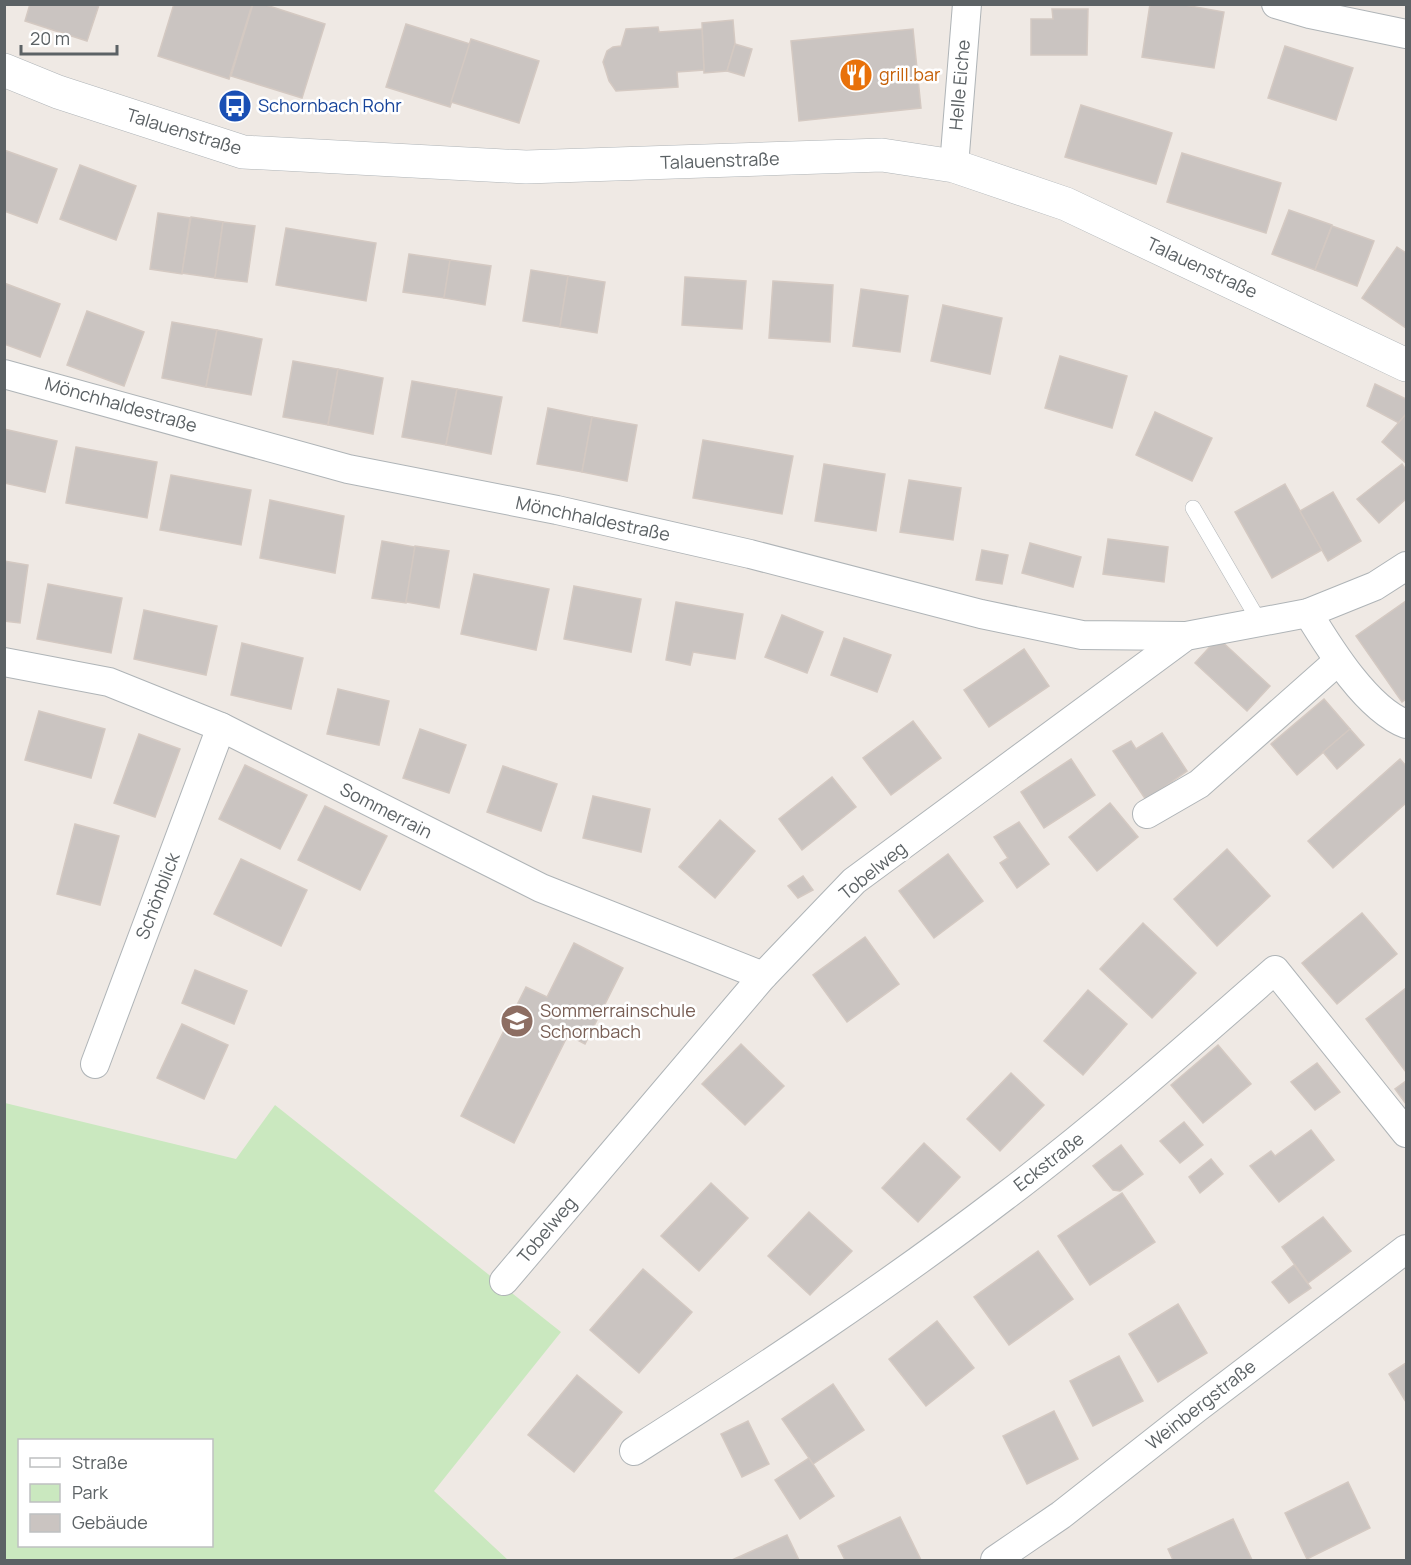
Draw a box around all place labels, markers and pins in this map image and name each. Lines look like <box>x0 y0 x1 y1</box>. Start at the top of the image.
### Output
restaurant icon: grill.bar <box>838 57 874 93</box>
place label: grill.bar <box>879 62 941 86</box>
bus stop icon: Schornbach Rohr <box>217 88 253 124</box>
place label: Schornbach Rohr <box>258 93 402 117</box>
place label: Sommerrainschule Schornbach <box>540 998 696 1043</box>
school or university icon: Sommerrainschule Schornbach <box>499 1003 535 1039</box>

